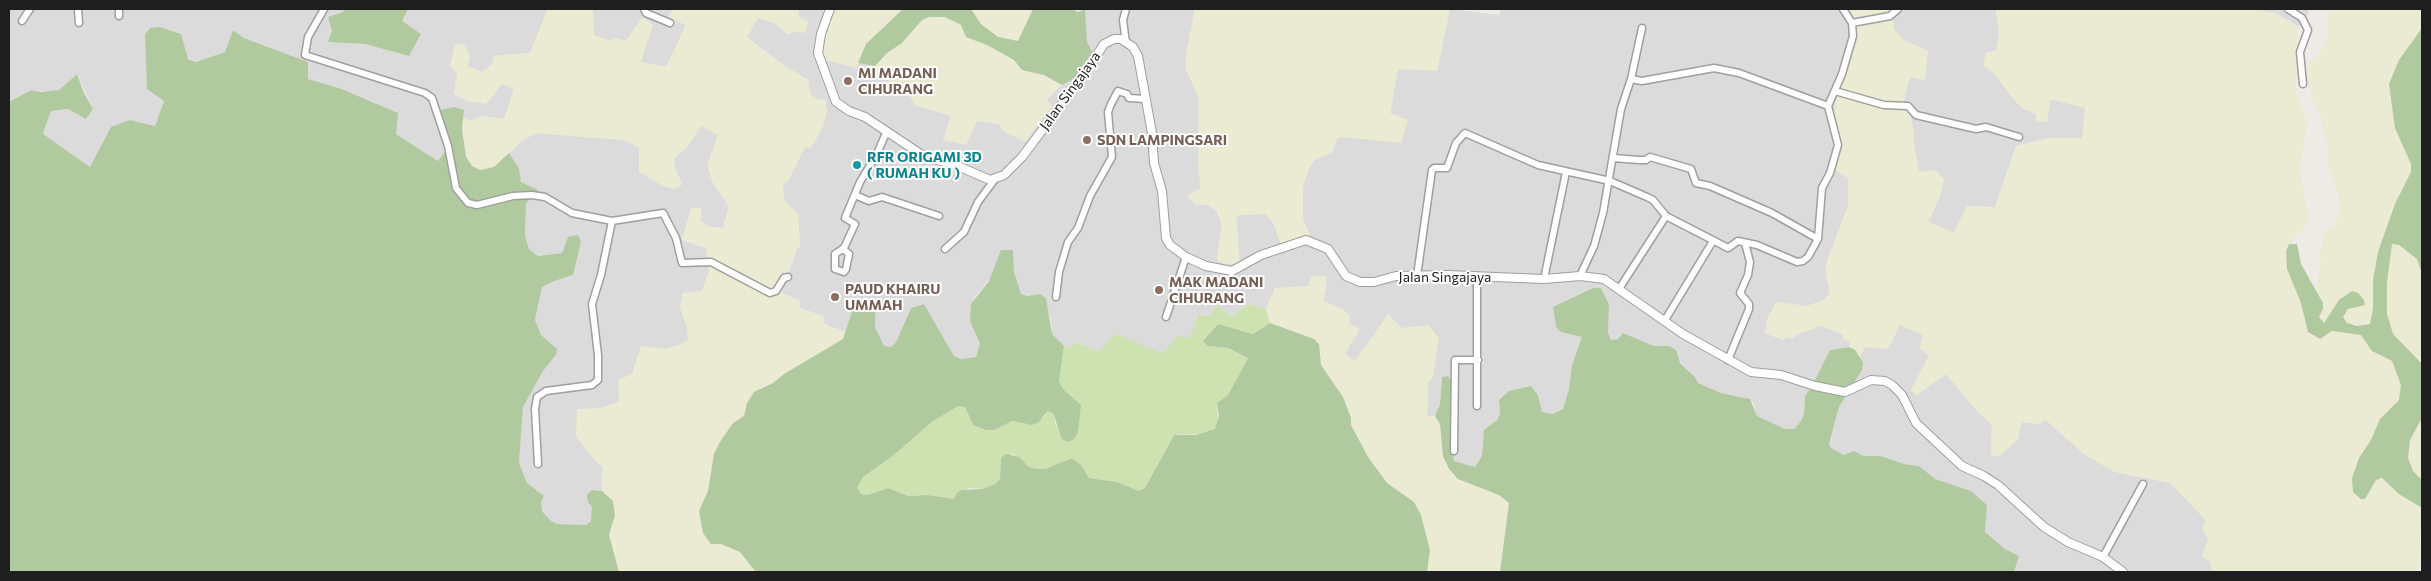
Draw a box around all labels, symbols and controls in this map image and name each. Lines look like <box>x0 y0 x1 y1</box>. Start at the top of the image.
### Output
street label: Jalan Singajaya <box>1036 49 1104 133</box>
place label: MI MADANI CIHURANG <box>858 65 937 98</box>
marker: MI MADANI CIHURANG <box>842 75 854 87</box>
place label: SDN LAMPINGSARI <box>1097 132 1227 148</box>
marker: SDN LAMPINGSARI <box>1081 134 1093 146</box>
place label: RFR ORIGAMI 3D ( RUMAH KU ) <box>867 149 982 182</box>
marker: RFR ORIGAMI 3D ( RUMAH KU ) <box>851 159 863 171</box>
street label: Jalan Singajaya <box>1399 269 1491 285</box>
place label: MAK MADANI CIHURANG <box>1169 274 1263 306</box>
place label: PAUD KHAIRU UMMAH <box>845 281 940 314</box>
marker: MAK MADANI CIHURANG <box>1153 284 1165 296</box>
marker: PAUD KHAIRU UMMAH <box>829 291 841 303</box>

